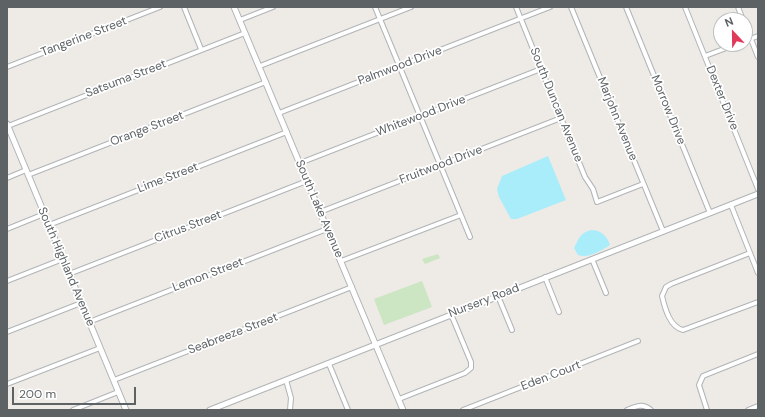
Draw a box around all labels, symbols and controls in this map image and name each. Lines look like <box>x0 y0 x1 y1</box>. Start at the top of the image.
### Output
north arrow <box>713 12 753 52</box>
street label: Tangerine Street <box>39 14 129 60</box>
text: N <box>723 14 735 30</box>
street label: Palmwood Drive <box>356 43 444 89</box>
street label: South Duncan Avenue <box>526 46 586 164</box>
street label: Satsuma Street <box>84 57 168 101</box>
street label: Dexter Drive <box>703 64 741 132</box>
street label: Morrow Drive <box>648 73 688 147</box>
street label: Marjohn Avenue <box>594 75 640 163</box>
street label: Whitewood Drive <box>374 92 468 140</box>
street label: Orange Street <box>108 108 186 150</box>
street label: Fruitwood Drive <box>398 143 484 187</box>
street label: South Lake Avenue <box>292 158 346 260</box>
street label: Lime Street <box>136 160 200 196</box>
street label: South Highland Avenue <box>34 205 98 329</box>
street label: Citrus Street <box>152 208 224 246</box>
street label: Lemon Street <box>171 255 245 295</box>
street label: Nursery Road <box>447 281 521 321</box>
street label: Seabreeze Street <box>186 310 280 358</box>
street label: Eden Court <box>519 358 583 394</box>
scale bar <box>14 379 138 405</box>
text: 200 m <box>19 386 56 402</box>

